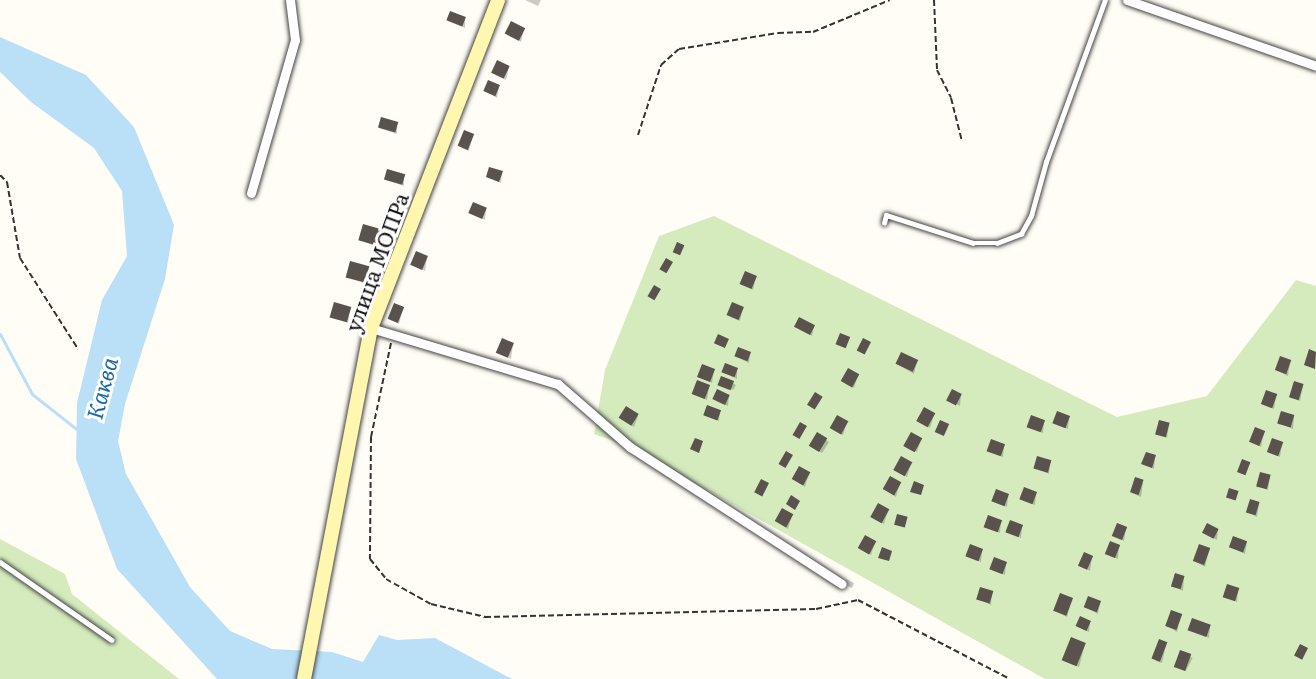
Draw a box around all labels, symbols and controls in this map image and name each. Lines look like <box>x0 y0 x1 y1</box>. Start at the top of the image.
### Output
street label: улица МОПРа <box>339 189 413 335</box>
water label: Каква <box>80 354 122 422</box>

